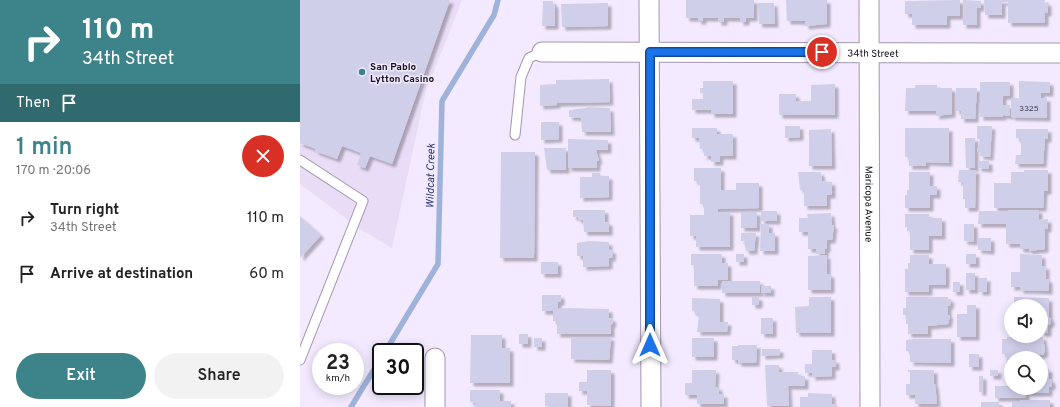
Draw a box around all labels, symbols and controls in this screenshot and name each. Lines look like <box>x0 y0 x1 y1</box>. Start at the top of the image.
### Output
text: 110 m <box>82 13 154 49</box>
icon: right <box>16 16 68 68</box>
pin <box>805 35 839 69</box>
icon: arrive <box>811 41 833 63</box>
text: 34th Street <box>82 48 174 71</box>
street label: 34th Street <box>847 48 899 61</box>
place label: San Pablo Lytton Casino <box>370 61 435 86</box>
marker: San Pablo Lytton Casino <box>357 67 367 77</box>
icon: arrive <box>58 92 80 114</box>
text: Then <box>16 94 50 113</box>
house number: 3325 <box>1019 104 1039 114</box>
text: 1 min <box>16 133 73 163</box>
button: close <box>242 135 284 177</box>
water label: Wildcat Creek <box>423 143 439 209</box>
text: 170 m · 20:06 <box>16 163 91 179</box>
street label: Maricopa Avenue <box>861 166 875 242</box>
text: Turn right <box>50 201 119 220</box>
icon: right <box>16 207 38 229</box>
text: 110 m <box>247 209 284 228</box>
text: 34th Street <box>50 220 117 236</box>
icon: arrive <box>16 263 38 285</box>
text: Arrive at destination <box>50 265 193 284</box>
text: 60 m <box>249 265 284 284</box>
map controls <box>1004 299 1048 395</box>
button: sound <box>1004 299 1048 343</box>
position arrow <box>629 324 671 366</box>
speed limit sign: 30 <box>372 343 424 395</box>
text: 23 <box>326 351 350 377</box>
button: search <box>1004 351 1048 395</box>
button: Exit <box>16 353 146 399</box>
button: Share <box>154 353 284 399</box>
text: km/h <box>326 372 350 385</box>

